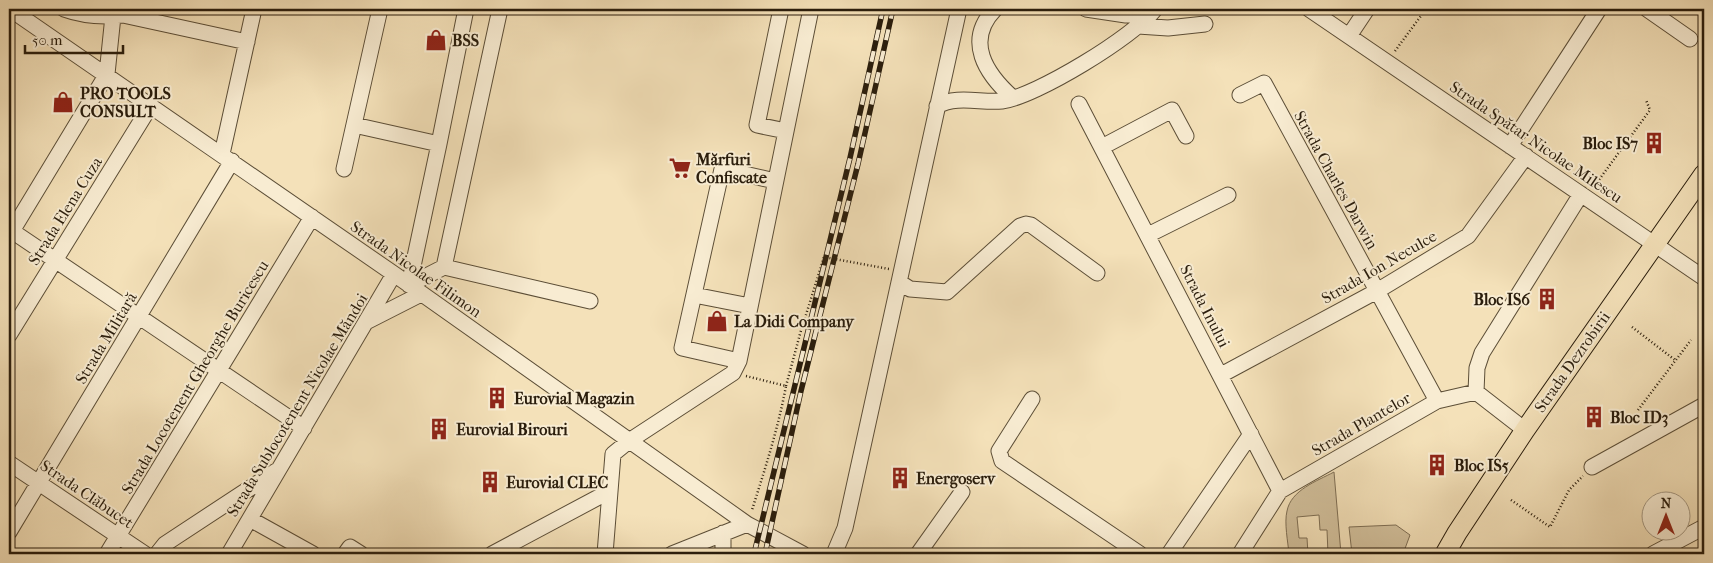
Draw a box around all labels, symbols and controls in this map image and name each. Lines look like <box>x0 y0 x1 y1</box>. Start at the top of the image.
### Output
scale bar <box>25 22 122 54</box>
shop icon: BSS <box>423 27 449 53</box>
text: 50 m <box>32 31 63 49</box>
place label: BSS <box>452 31 479 50</box>
street label: Strada Spătar Nicolae Milescu <box>1446 77 1626 207</box>
place label: PRO TOOLS CONSULT <box>80 84 171 121</box>
shop icon: PRO TOOLS CONSULT <box>50 89 76 115</box>
street label: Strada Charles Darwin <box>1290 107 1382 253</box>
building icon: Bloc IS7 <box>1641 130 1667 156</box>
place label: Bloc IS7 <box>1582 134 1638 153</box>
place label: Mărfuri Confiscate <box>695 150 767 187</box>
street label: Strada Elena Cuza <box>24 153 106 269</box>
supermarket icon: Mărfuri Confiscate <box>667 155 693 181</box>
street label: Strada Nicolae Filimon <box>347 217 486 322</box>
street label: Strada Ion Neculce <box>1318 226 1440 308</box>
street label: Strada Locotenent Gheorghe Buricescu <box>118 257 272 497</box>
street label: Strada Inului <box>1176 261 1234 351</box>
building icon: Bloc IS6 <box>1534 286 1560 312</box>
street label: Strada Militară <box>71 288 141 387</box>
street label: Strada Sublocotenent Nicolae Măndoi <box>223 290 372 520</box>
place label: Bloc IS6 <box>1474 290 1530 309</box>
shop icon: La Didi Company <box>704 308 730 334</box>
street label: Strada Dezrobirii <box>1530 308 1614 416</box>
place label: La Didi Company <box>734 312 855 332</box>
building icon: Eurovial Magazin <box>484 385 510 411</box>
street label: Strada Plantelor <box>1308 388 1414 460</box>
place label: Eurovial Magazin <box>514 389 635 409</box>
building icon: Bloc ID3 <box>1581 404 1607 430</box>
place label: Bloc ID3 <box>1610 408 1668 428</box>
building icon: Eurovial Birouri <box>426 416 452 442</box>
place label: Eurovial Birouri <box>456 420 568 439</box>
building icon: Bloc IS5 <box>1424 452 1450 478</box>
street label: Strada Clăbucet <box>37 456 137 532</box>
place label: Bloc IS5 <box>1454 456 1509 475</box>
building icon: Energoserv <box>887 465 913 491</box>
building icon: Eurovial CLEC <box>477 469 503 495</box>
place label: Energoserv <box>916 469 996 489</box>
place label: Eurovial CLEC <box>506 473 609 492</box>
north arrow <box>1640 490 1690 540</box>
text: N <box>1661 495 1672 512</box>

